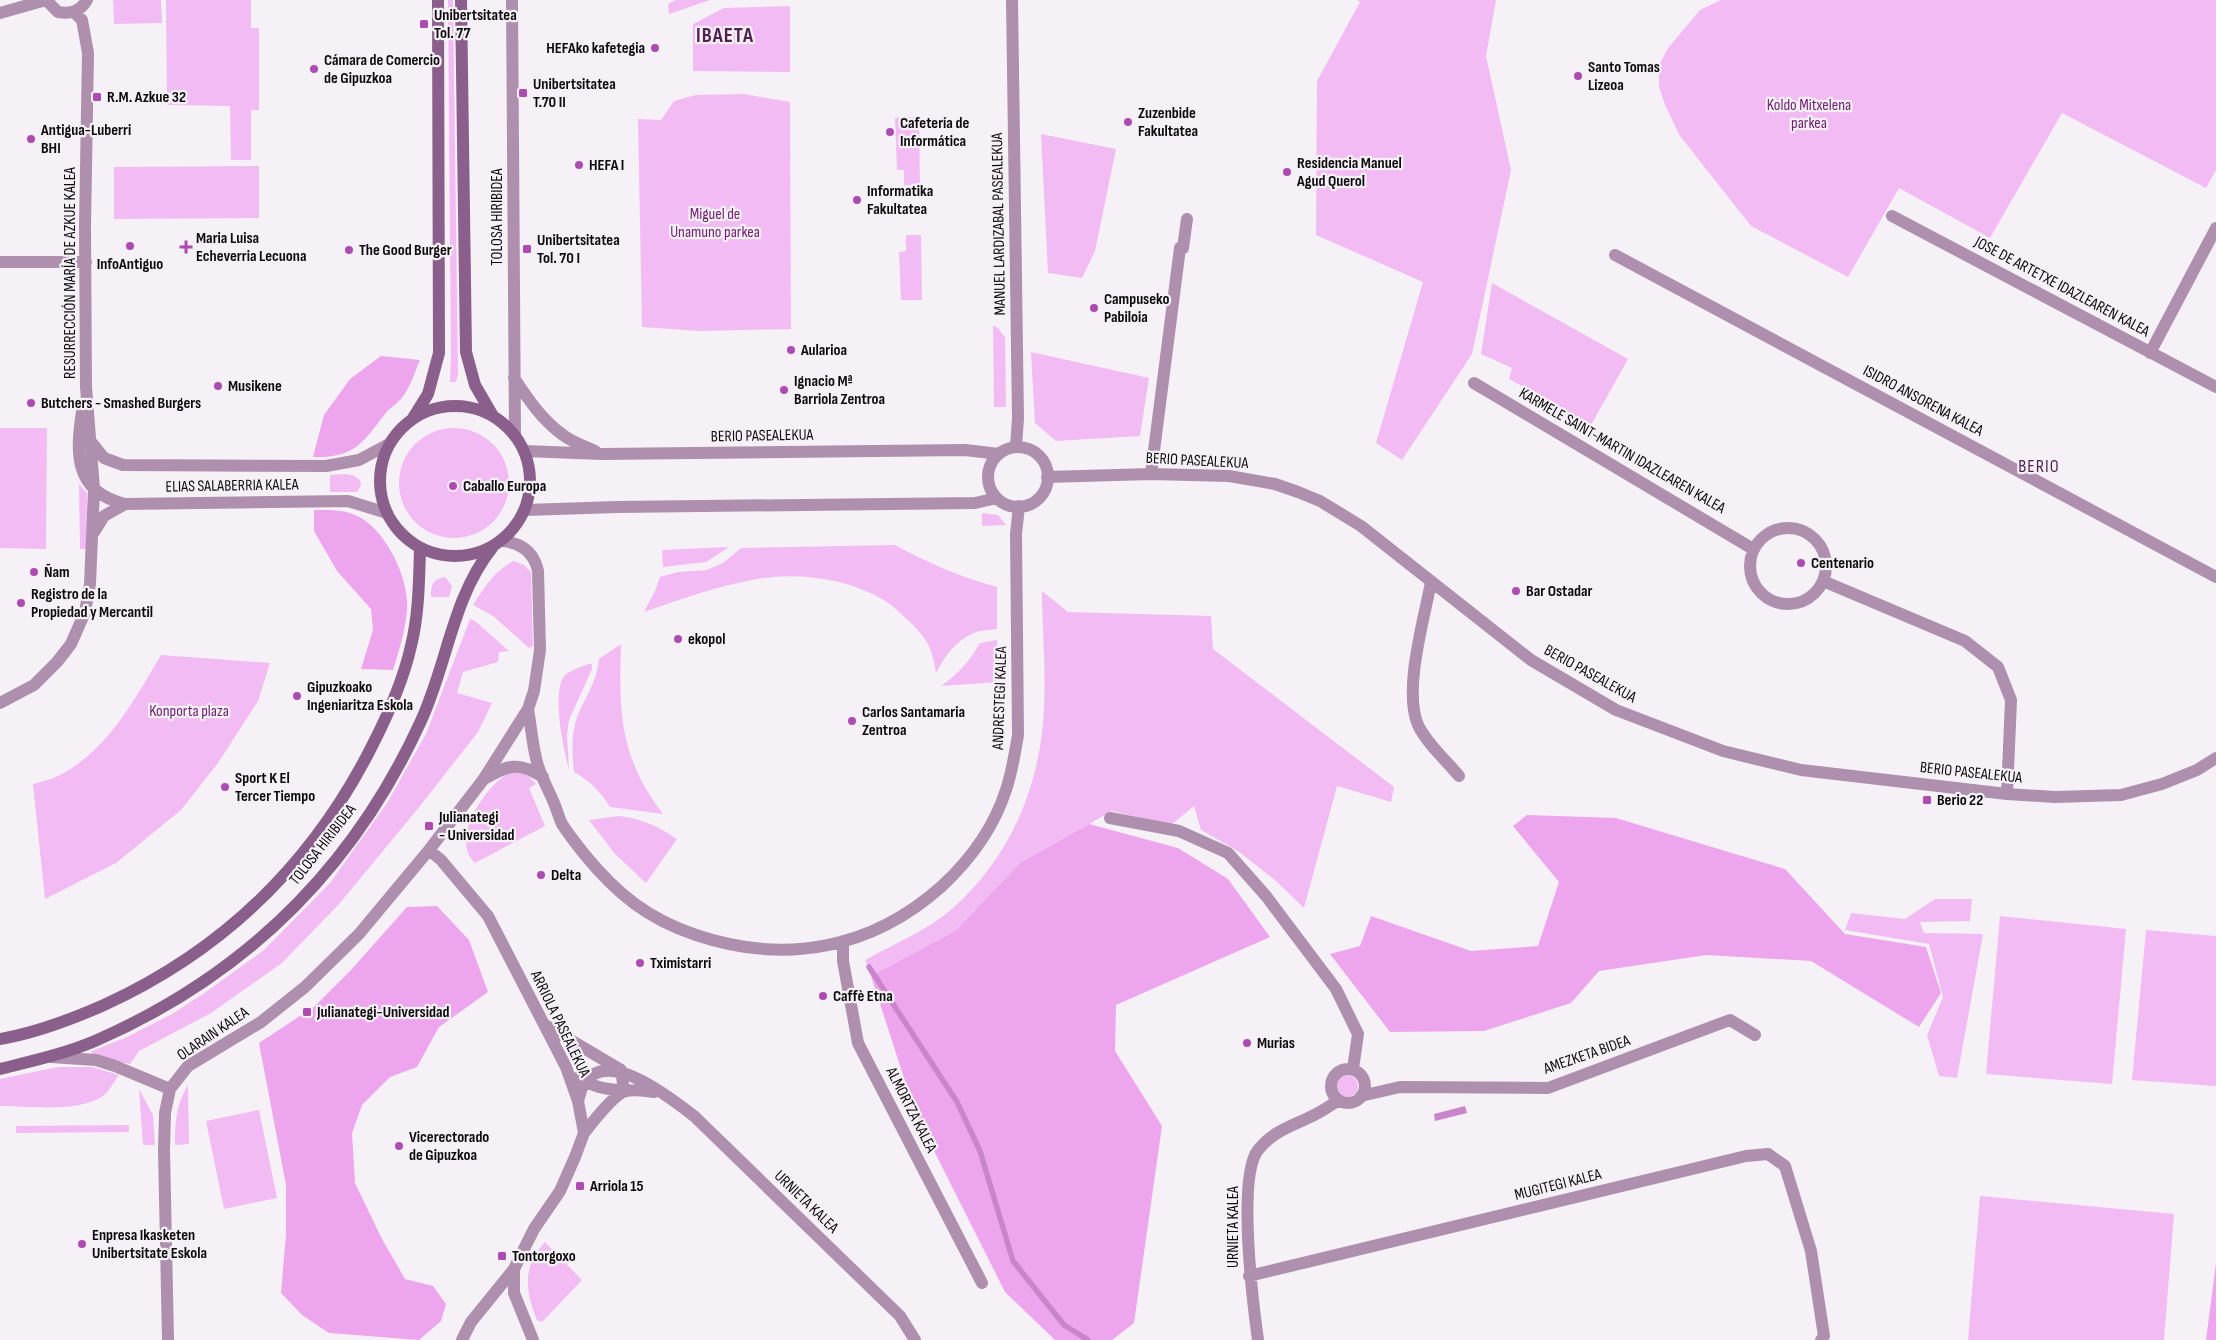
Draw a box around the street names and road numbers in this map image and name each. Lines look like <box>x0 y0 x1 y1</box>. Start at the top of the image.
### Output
street label: MANUEL LARDIZABAL PASEALEKUA <box>988 132 1010 315</box>
street label: RESURRECCIÓN MARÍA DE AZKUE KALEA <box>61 167 80 379</box>
street label: TOLOSA HIRIBIDEA <box>488 168 507 266</box>
street label: JOSE DE ARTETXE IDAZLEAREN KALEA <box>1970 232 2153 341</box>
street label: ISIDRO ANSORENA KALEA <box>1860 361 1987 441</box>
street label: KARMELE SAINT-MARTIN IDAZLEAREN KALEA <box>1515 384 1729 518</box>
street label: BERIO PASEALEKUA <box>711 426 814 446</box>
street label: BERIO PASEALEKUA <box>1145 449 1249 473</box>
street label: ELIAS SALABERRIA KALEA <box>165 475 299 497</box>
street label: BERIO PASEALEKUA <box>1541 641 1640 707</box>
street label: ANDRESTEGI KALEA <box>989 646 1011 751</box>
street label: BERIO PASEALEKUA <box>1919 758 2023 788</box>
street label: TOLOSA HIRIBIDEA <box>286 801 361 889</box>
street label: ARRIOLA PASEALEKUA <box>526 967 594 1080</box>
street label: OLARAIN KALEA <box>174 1003 253 1065</box>
street label: AMEZKETA BIDEA <box>1540 1031 1633 1079</box>
street label: ALMORTZA KALEA <box>881 1063 941 1156</box>
street label: MUGITEGI KALEA <box>1513 1165 1603 1205</box>
street label: URNIETA KALEA <box>770 1167 842 1237</box>
street label: URNIETA KALEA <box>1224 1186 1243 1268</box>

